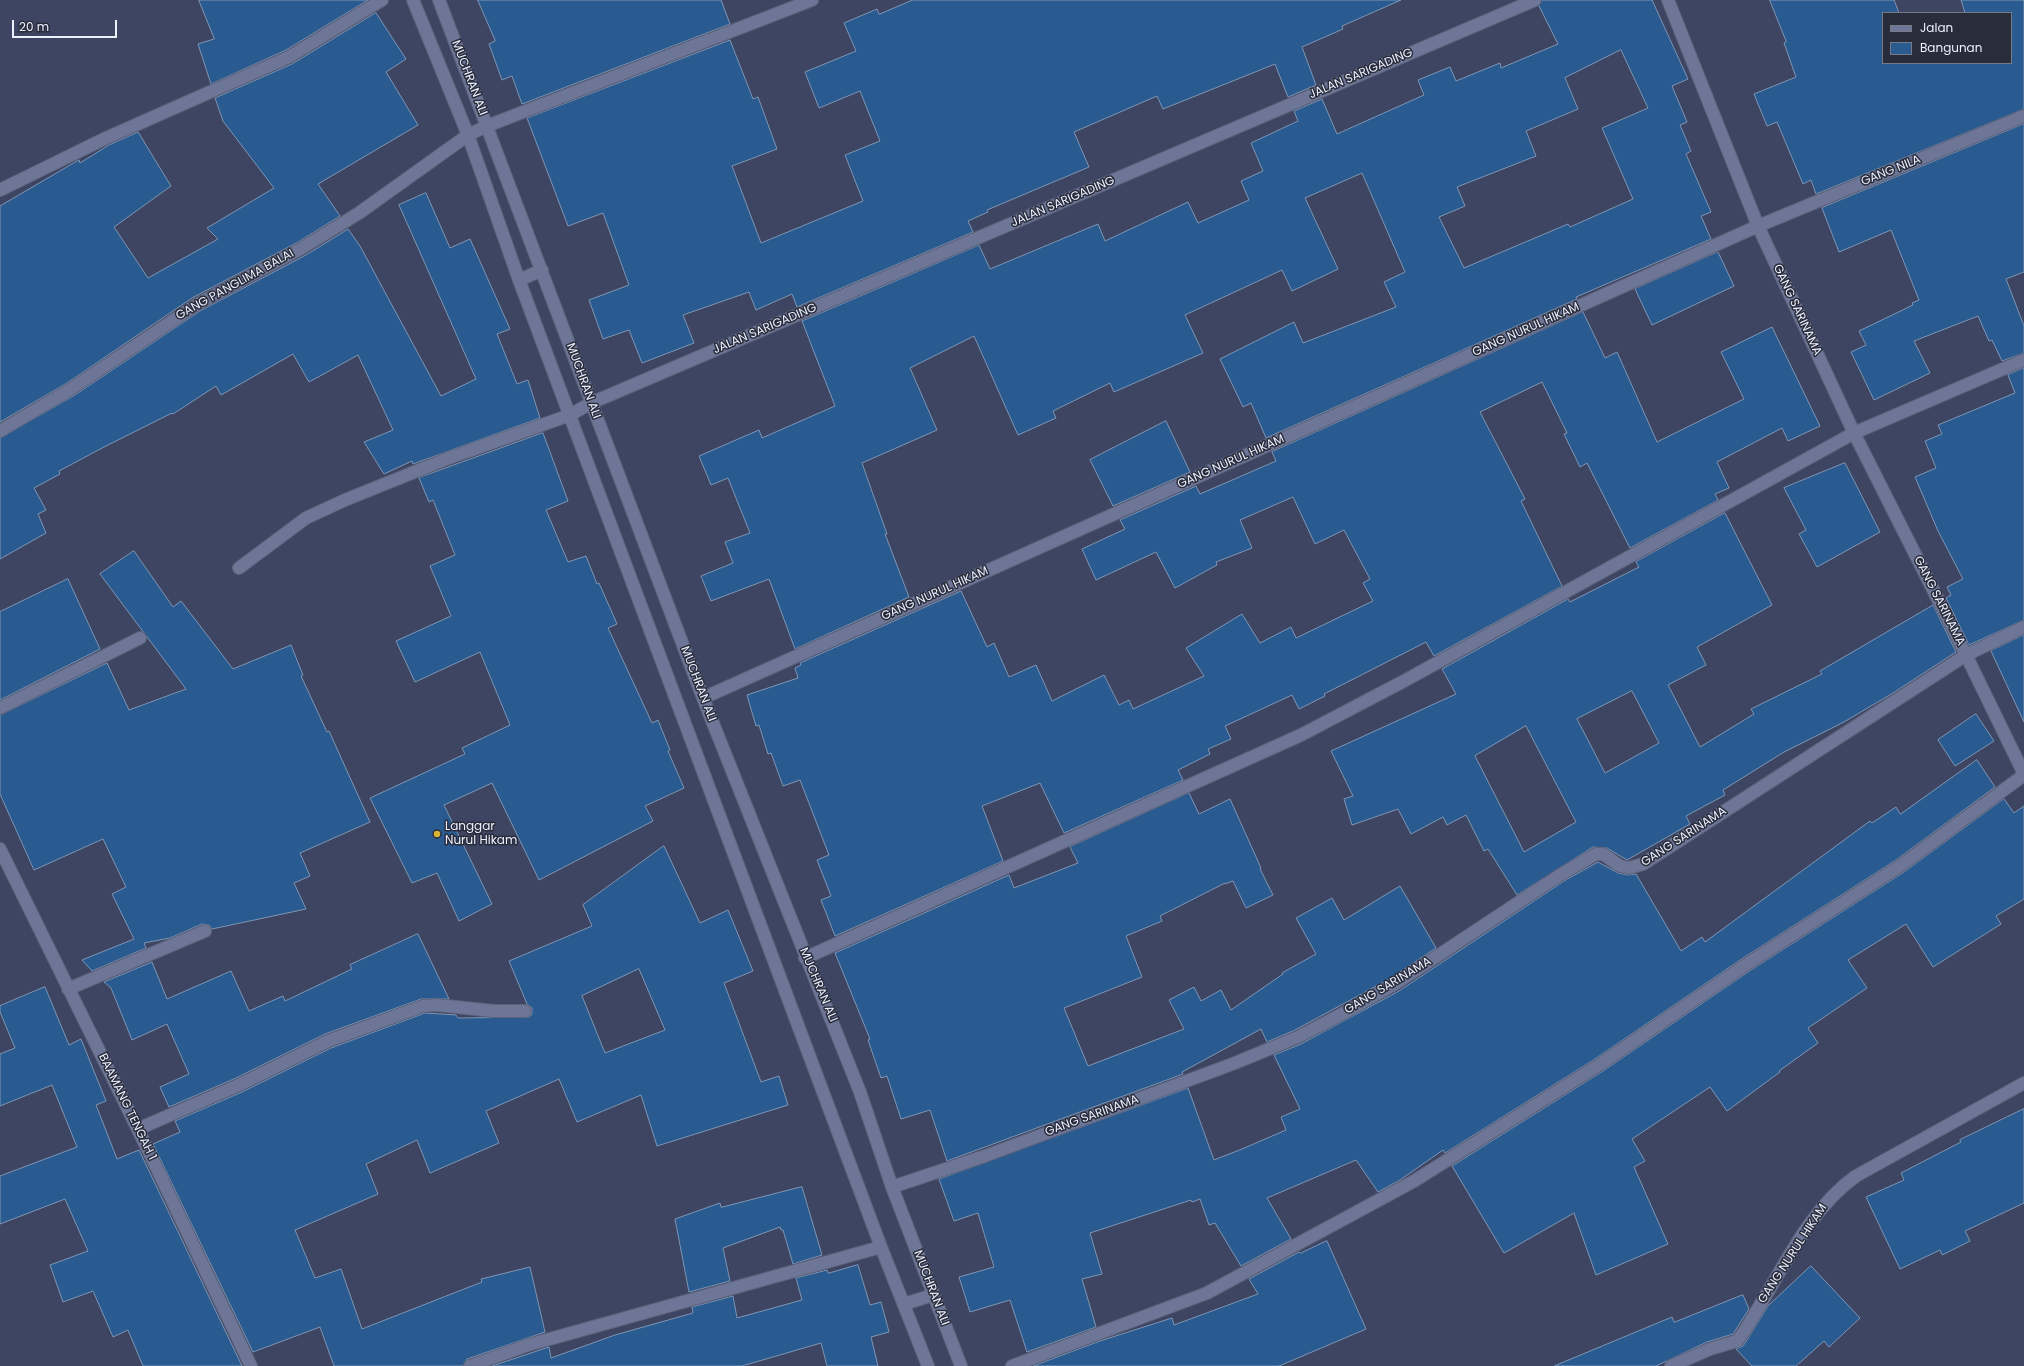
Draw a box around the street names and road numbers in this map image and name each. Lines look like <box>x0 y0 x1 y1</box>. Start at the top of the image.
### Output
street label: MUCHRAN ALI <box>448 38 490 118</box>
street label: JALAN SARIGADING <box>1307 46 1415 102</box>
street label: GANG NILA <box>1859 153 1923 189</box>
street label: JALAN SARIGADING <box>1009 174 1117 230</box>
street label: GANG PANGLIMA BALAI <box>174 247 296 323</box>
street label: GANG SARINAMA <box>1770 262 1824 358</box>
street label: GANG NURUL HIKAM <box>1470 300 1582 360</box>
street label: JALAN SARIGADING <box>711 301 819 357</box>
street label: MUCHRAN ALI <box>563 341 603 421</box>
street label: GANG NURUL HIKAM <box>1175 432 1287 492</box>
street label: GANG SARINAMA <box>1910 554 1968 648</box>
street label: GANG NURUL HIKAM <box>879 564 991 624</box>
street label: MUCHRAN ALI <box>677 644 719 724</box>
street label: GANG SARINAMA <box>1639 804 1729 870</box>
street label: MUCHRAN ALI <box>796 946 840 1024</box>
street label: GANG SARINAMA <box>1342 954 1434 1018</box>
street label: BAAMANG TENGAH 1 <box>95 1051 159 1163</box>
street label: GANG SARINAMA <box>1043 1092 1141 1140</box>
street label: GANG NURUL HIKAM <box>1755 1202 1831 1306</box>
street label: MUCHRAN ALI <box>910 1248 952 1328</box>

